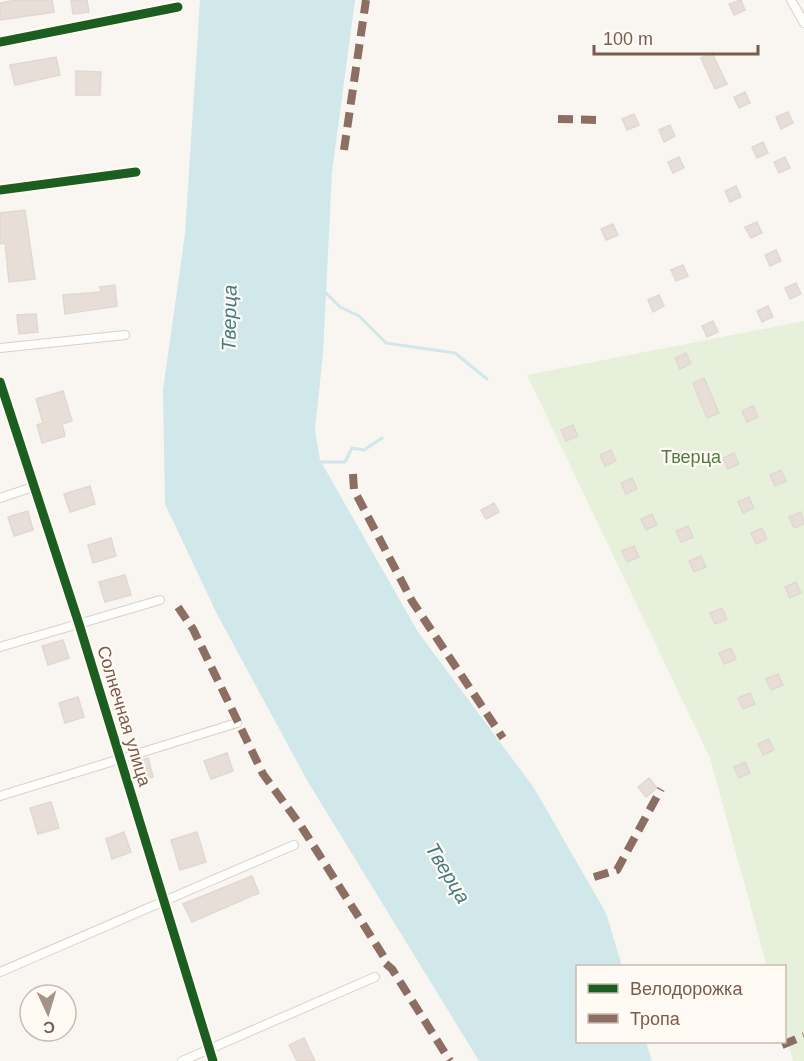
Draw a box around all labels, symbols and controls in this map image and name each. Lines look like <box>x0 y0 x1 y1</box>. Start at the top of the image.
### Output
scale bar <box>594 18 758 56</box>
text: 100 m <box>603 29 653 49</box>
water label: Тверца <box>217 285 241 351</box>
park label: Тверца <box>661 447 722 467</box>
street label: Солнечная улица <box>93 643 155 790</box>
water label: Тверца <box>421 839 475 907</box>
legend <box>576 965 786 1043</box>
text: Велодорожка <box>630 979 743 999</box>
north arrow <box>18 983 78 1043</box>
text: Тропа <box>630 1009 681 1029</box>
text: С <box>42 1019 55 1036</box>

